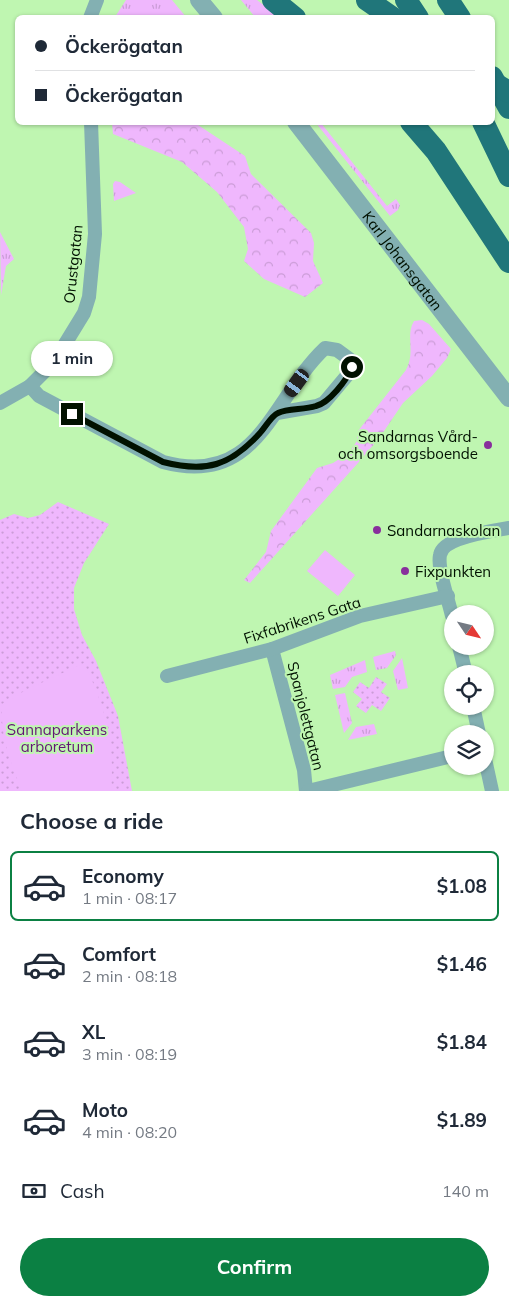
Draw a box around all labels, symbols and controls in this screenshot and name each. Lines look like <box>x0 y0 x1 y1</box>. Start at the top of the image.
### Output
text: Öckerögatan <box>65 34 183 58</box>
text: Öckerögatan <box>65 83 183 107</box>
street label: Karl Johansgatan <box>359 207 447 314</box>
street label: Orustgatan <box>59 224 87 304</box>
callout: 1 min <box>31 342 113 376</box>
text: 1 min <box>51 348 93 368</box>
route start <box>341 356 363 378</box>
car <box>282 366 311 400</box>
route end <box>61 403 83 425</box>
place label: Sandarnas Vård- och omsorgsboende <box>338 427 478 463</box>
marker: Sandarnas Vård- och omsorgsboende <box>482 439 494 451</box>
place label: Sandarnaskolan <box>387 521 500 540</box>
marker: Sandarnaskolan <box>371 524 383 536</box>
place label: Fixpunkten <box>415 562 491 581</box>
marker: Fixpunkten <box>399 565 411 577</box>
street label: Fixfabrikens Gata <box>241 592 363 648</box>
north arrow <box>444 605 494 655</box>
map controls <box>444 605 494 775</box>
street label: Spanjolettgatan <box>283 660 329 772</box>
button: locate <box>444 665 494 715</box>
park label: Sannaparkens arboretum <box>7 720 107 756</box>
button: layers <box>444 725 494 775</box>
text: Choose a ride <box>20 807 163 835</box>
icon: car <box>22 864 67 909</box>
text: Economy <box>82 864 164 888</box>
text: $1.08 <box>437 874 487 898</box>
text: 1 min · 08:17 <box>82 888 177 908</box>
icon: car <box>22 942 67 987</box>
text: Comfort <box>82 942 156 966</box>
text: $1.46 <box>437 952 487 976</box>
text: 2 min · 08:18 <box>82 966 177 986</box>
icon: car <box>22 1020 67 1065</box>
text: XL <box>82 1020 105 1044</box>
text: $1.84 <box>437 1030 487 1054</box>
text: 3 min · 08:19 <box>82 1044 177 1064</box>
icon: car <box>22 1098 67 1143</box>
text: Moto <box>82 1098 128 1122</box>
text: $1.89 <box>437 1108 487 1132</box>
text: 4 min · 08:20 <box>82 1122 177 1142</box>
icon: cash <box>20 1177 48 1205</box>
text: Cash <box>60 1179 105 1203</box>
text: 140 m <box>442 1181 489 1201</box>
button: Confirm <box>20 1238 489 1296</box>

